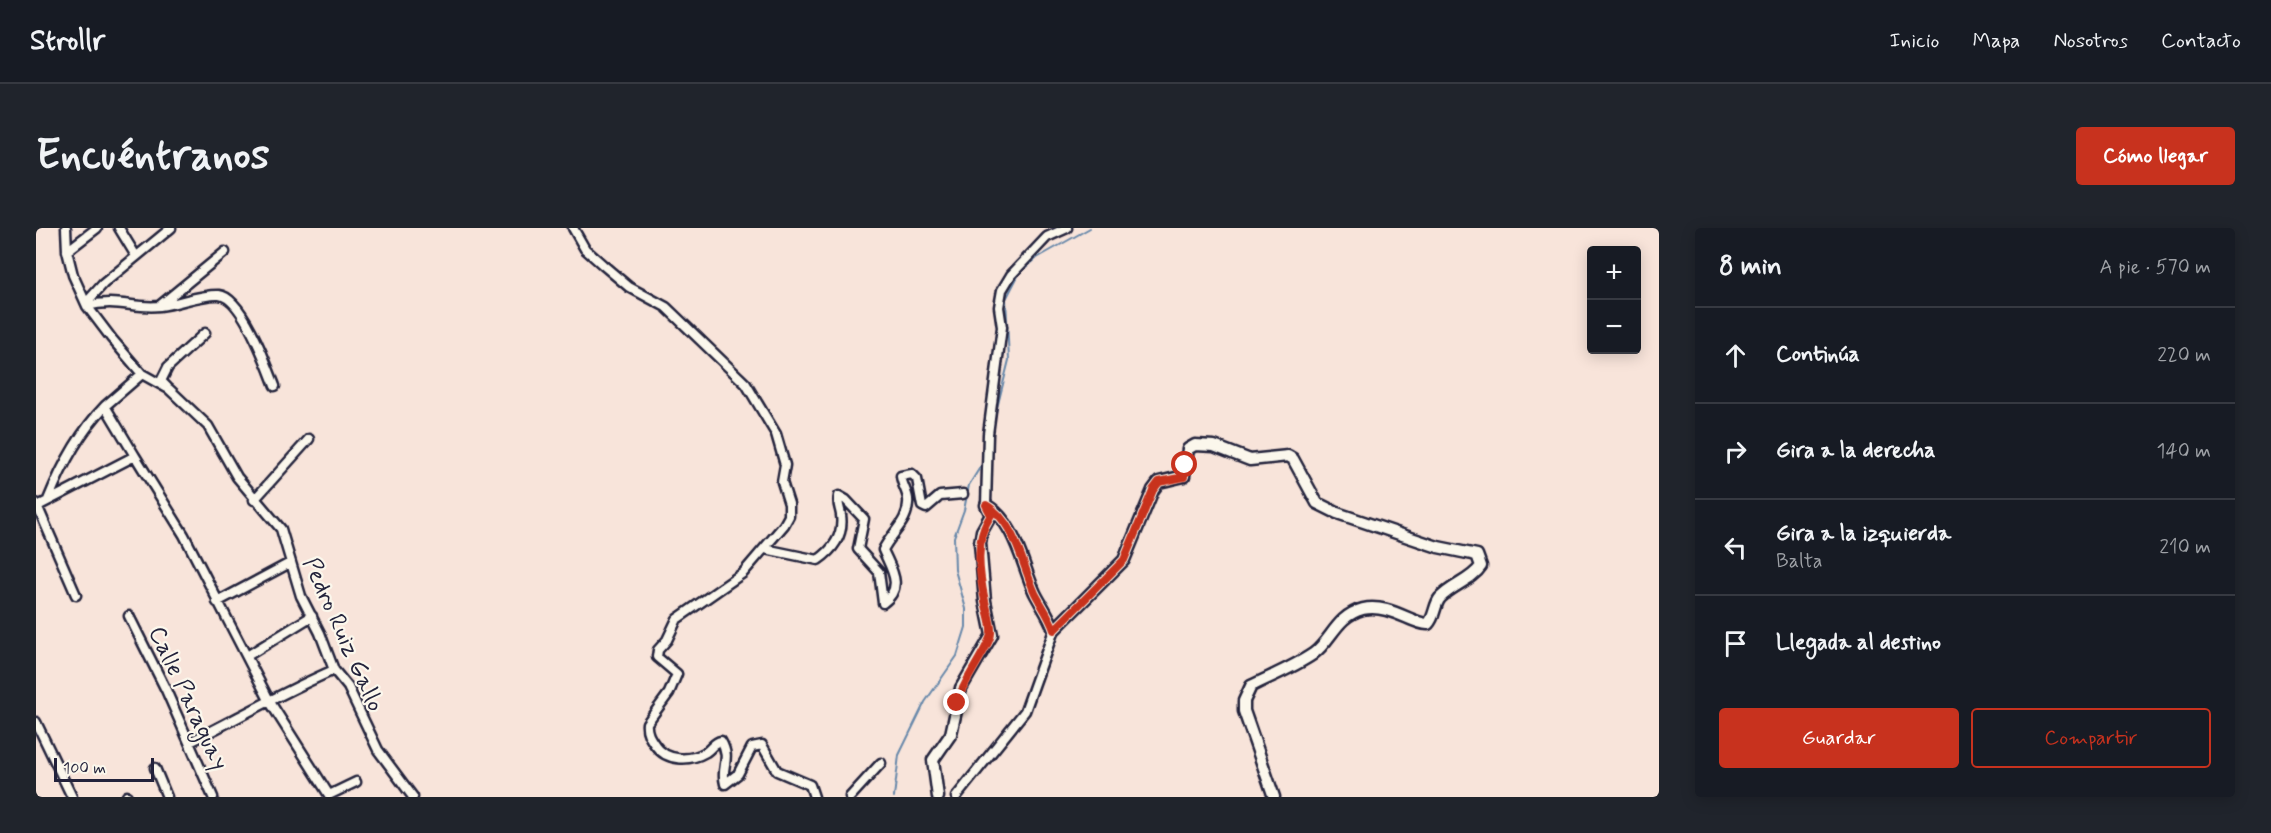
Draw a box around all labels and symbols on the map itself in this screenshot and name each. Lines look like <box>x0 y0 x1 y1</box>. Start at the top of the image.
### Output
route start <box>1171 451 1197 477</box>
street label: Pedro Ruiz Gallo <box>295 553 390 716</box>
street label: Calle Paraguay <box>139 622 235 777</box>
route end <box>943 689 969 715</box>
scale bar <box>54 755 154 782</box>

